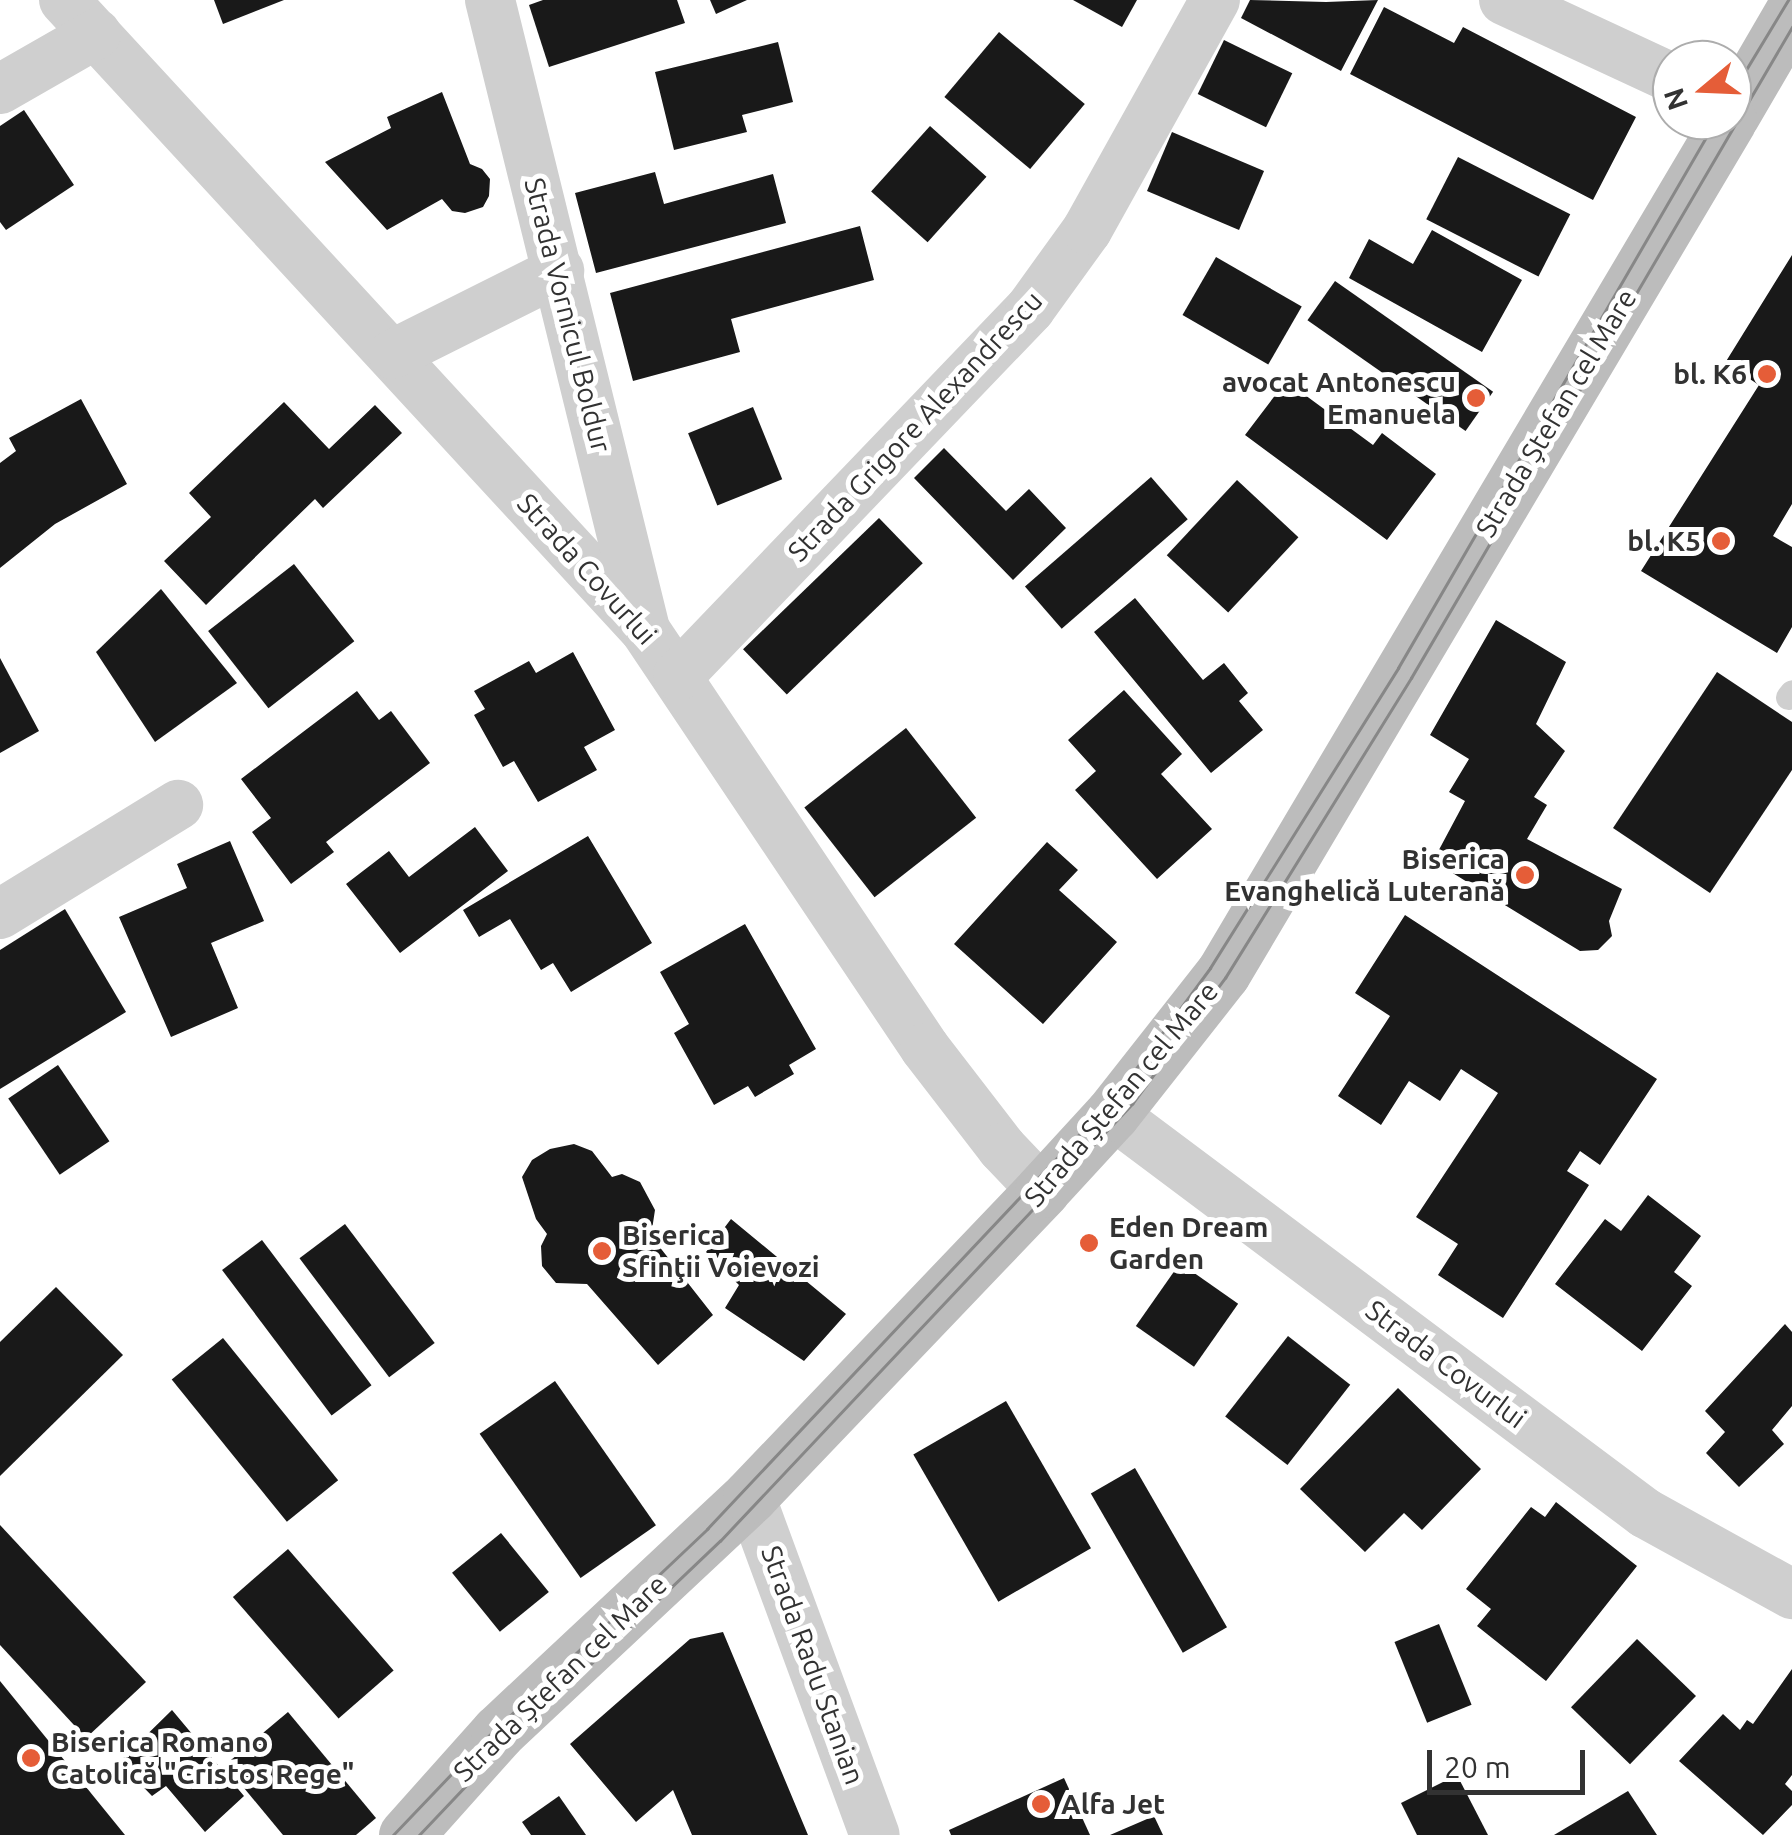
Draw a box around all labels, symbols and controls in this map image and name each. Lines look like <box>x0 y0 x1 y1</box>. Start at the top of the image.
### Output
north arrow <box>1652 40 1752 140</box>
text: N <box>1657 84 1693 114</box>
street label: Strada Vornicul Boldur <box>518 174 618 456</box>
street label: Strada Ștefan cel Mare <box>1469 283 1643 543</box>
street label: Strada Grigore Alexandrescu <box>781 284 1049 568</box>
place label: bl. K6 <box>1673 357 1747 391</box>
marker: bl. K6 <box>1756 363 1778 385</box>
place label: avocat Antonescu Emanuela <box>1222 365 1456 431</box>
marker: avocat Antonescu Emanuela <box>1465 387 1487 409</box>
street label: Strada Covurlui <box>510 487 664 651</box>
place label: bl. K5 <box>1627 524 1701 558</box>
marker: bl. K5 <box>1710 530 1732 552</box>
place label: Biserica Evanghelică Luterană <box>1224 842 1505 908</box>
marker: Biserica Evanghelică Luterană <box>1514 864 1536 886</box>
street label: Strada Ștefan cel Mare <box>1017 975 1225 1213</box>
place label: Eden Dream Garden <box>1109 1210 1268 1276</box>
place label: Biserica Sfinţii Voievozi <box>622 1218 820 1284</box>
marker: Eden Dream Garden <box>1078 1232 1100 1254</box>
marker: Biserica Sfinţii Voievozi <box>591 1240 613 1262</box>
street label: Strada Covurlui <box>1359 1293 1533 1435</box>
street label: Strada Radu Stanian <box>754 1541 872 1789</box>
street label: Strada Ștefan cel Mare <box>446 1568 674 1788</box>
place label: Biserica Romano Catolică "Cristos Rege" <box>51 1725 354 1791</box>
scale bar <box>1432 1730 1590 1792</box>
marker: Biserica Romano Catolică "Cristos Rege" <box>20 1747 42 1769</box>
text: 20 m <box>1444 1750 1511 1784</box>
place label: Alfa Jet <box>1061 1787 1165 1821</box>
marker: Alfa Jet <box>1030 1793 1052 1815</box>

